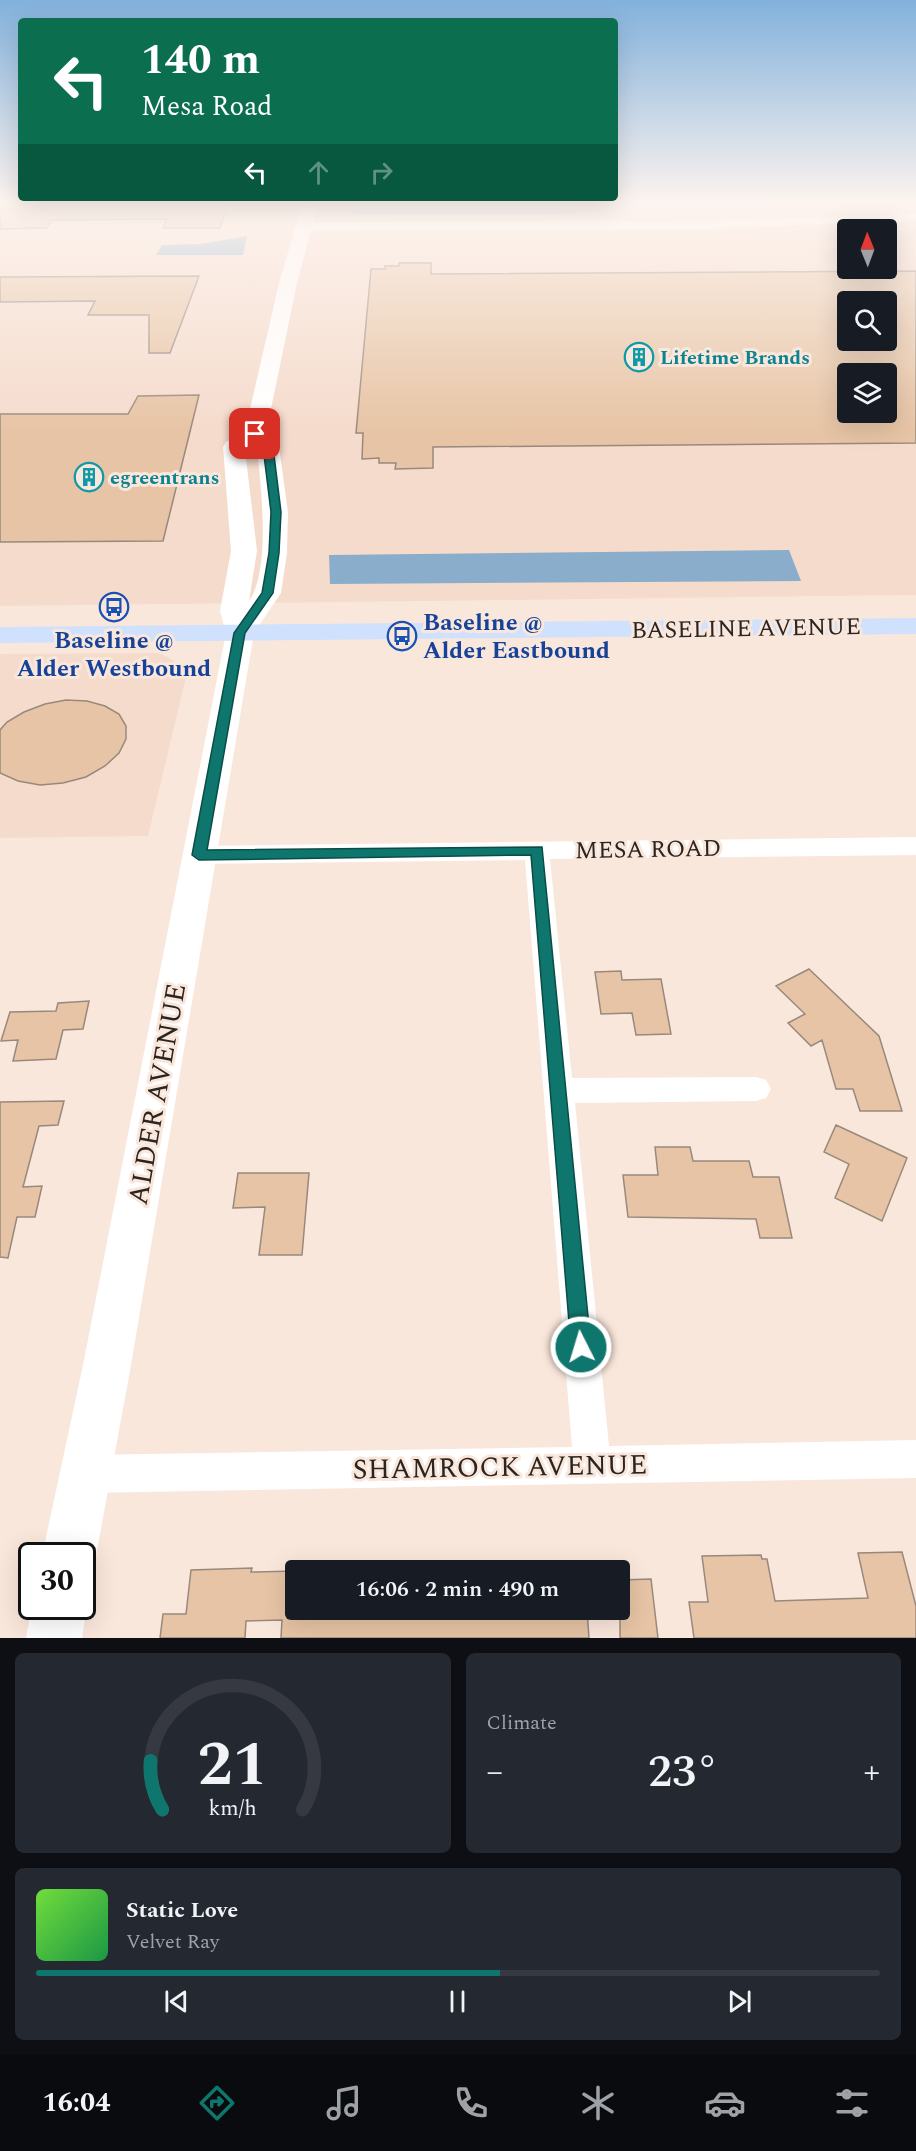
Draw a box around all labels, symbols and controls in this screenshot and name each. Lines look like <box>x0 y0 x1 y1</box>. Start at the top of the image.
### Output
text: 140 m <box>141 29 260 92</box>
icon: left <box>42 42 120 120</box>
text: Mesa Road <box>141 86 272 128</box>
icon: left <box>239 156 272 189</box>
icon: ahead <box>302 156 335 189</box>
icon: right <box>365 156 398 189</box>
north arrow <box>837 219 897 279</box>
map controls <box>837 219 897 423</box>
button: search <box>837 291 897 351</box>
building icon: Lifetime Brands <box>623 341 655 373</box>
place label: Lifetime Brands <box>660 343 810 373</box>
button: layers <box>837 363 897 423</box>
pin <box>229 408 280 459</box>
icon: arrive <box>238 417 271 450</box>
building icon: egreentrans <box>73 461 105 493</box>
place label: egreentrans <box>110 463 219 493</box>
bus stop icon: Baseline @ Alder Westbound <box>98 591 130 623</box>
place label: Baseline @ Alder Eastbound <box>423 605 610 669</box>
street label: BASELINE AVENUE <box>631 609 861 649</box>
bus stop icon: Baseline @ Alder Eastbound <box>386 620 418 652</box>
place label: Baseline @ Alder Westbound <box>17 623 211 687</box>
street label: MESA ROAD <box>575 831 721 869</box>
street label: ALDER AVENUE <box>117 980 198 1208</box>
position arrow <box>549 1315 613 1379</box>
street label: SHAMROCK AVENUE <box>352 1443 648 1492</box>
speed limit sign: 30 <box>18 1542 96 1620</box>
text: 16:06 · 2 min · 490 m <box>356 1573 559 1606</box>
text: Climate <box>487 1708 557 1738</box>
text: 21 <box>198 1718 268 1813</box>
text: 23° <box>648 1738 719 1807</box>
text: − <box>487 1747 503 1797</box>
text: + <box>864 1747 880 1797</box>
text: km/h <box>209 1792 257 1825</box>
text: Static Love <box>126 1894 238 1927</box>
text: Velvet Ray <box>126 1927 219 1957</box>
icon: previous <box>160 1985 193 2018</box>
icon: pause <box>441 1985 474 2018</box>
icon: next <box>723 1985 756 2018</box>
text: 16:04 <box>43 2082 110 2124</box>
icon: directions <box>196 2082 238 2124</box>
icon: music <box>323 2082 365 2124</box>
icon: phone <box>450 2082 492 2124</box>
icon: climate <box>577 2082 619 2124</box>
icon: car <box>704 2082 746 2124</box>
icon: filters <box>831 2082 873 2124</box>

